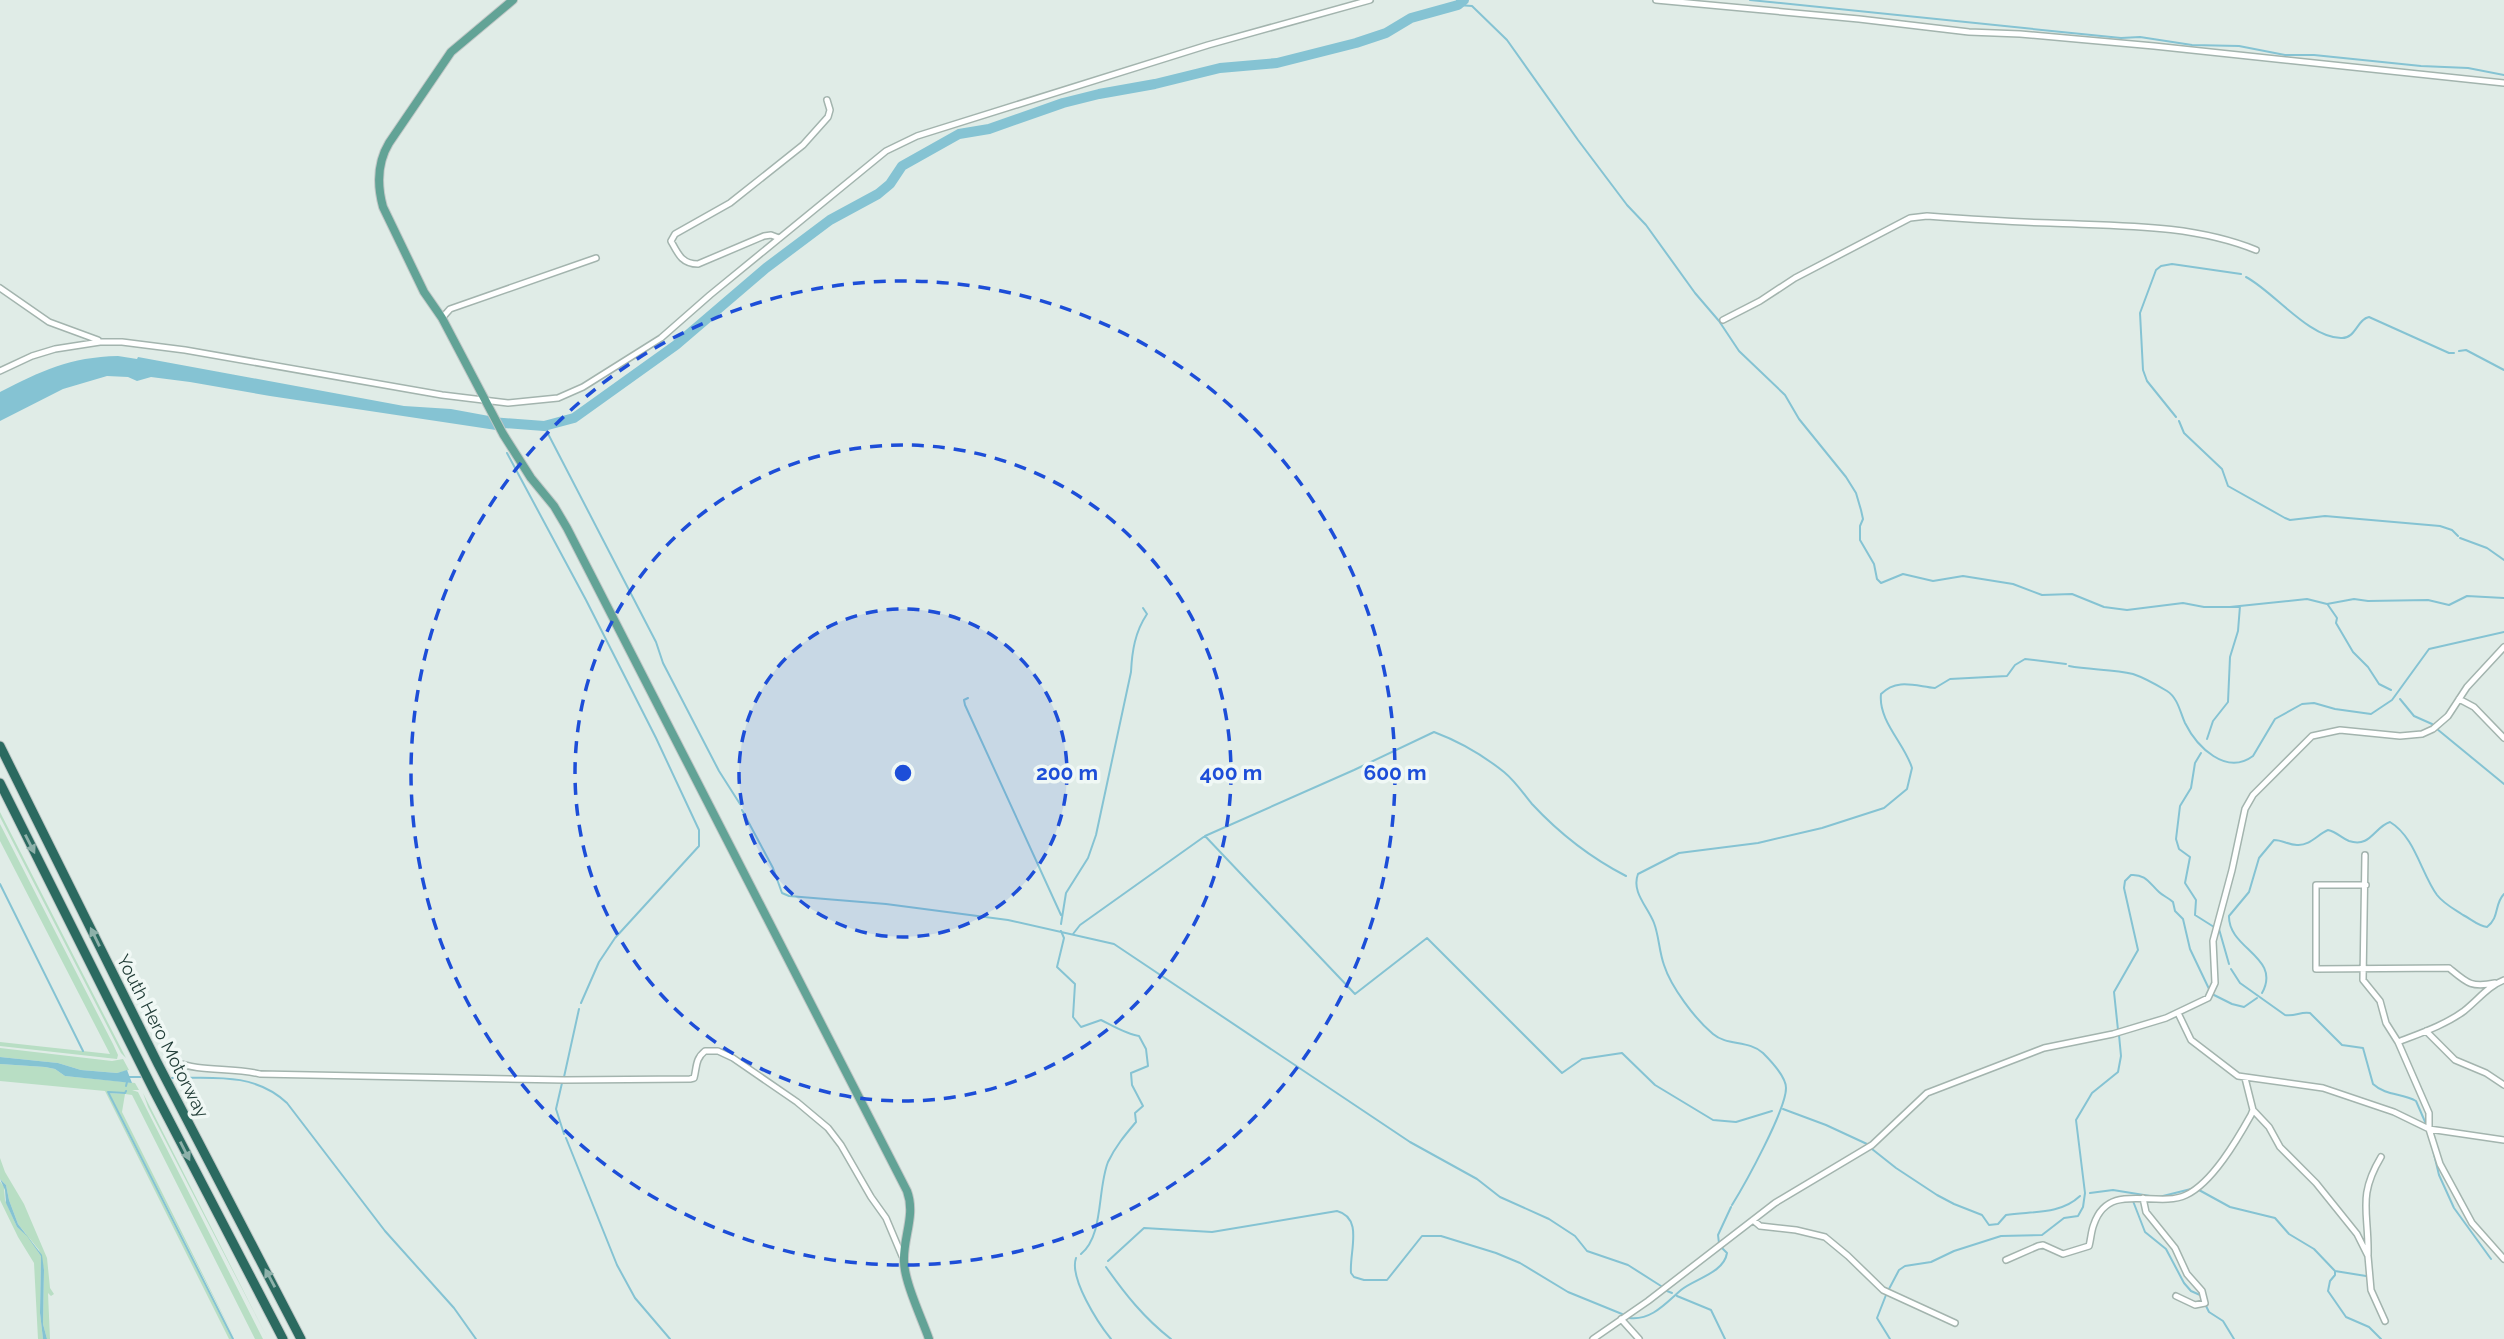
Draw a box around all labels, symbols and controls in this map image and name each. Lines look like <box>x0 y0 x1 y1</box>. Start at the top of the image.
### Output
text: 200 m <box>1036 760 1098 785</box>
text: 400 m <box>1200 760 1262 785</box>
text: 600 m <box>1363 760 1427 785</box>
centre of rings <box>891 761 915 785</box>
one-way arrow <box>25 834 36 854</box>
one-way arrow <box>90 927 101 947</box>
street label: Youth Hero Motorway <box>113 951 213 1121</box>
one-way arrow <box>179 1142 191 1161</box>
one-way arrow <box>264 1269 276 1288</box>

